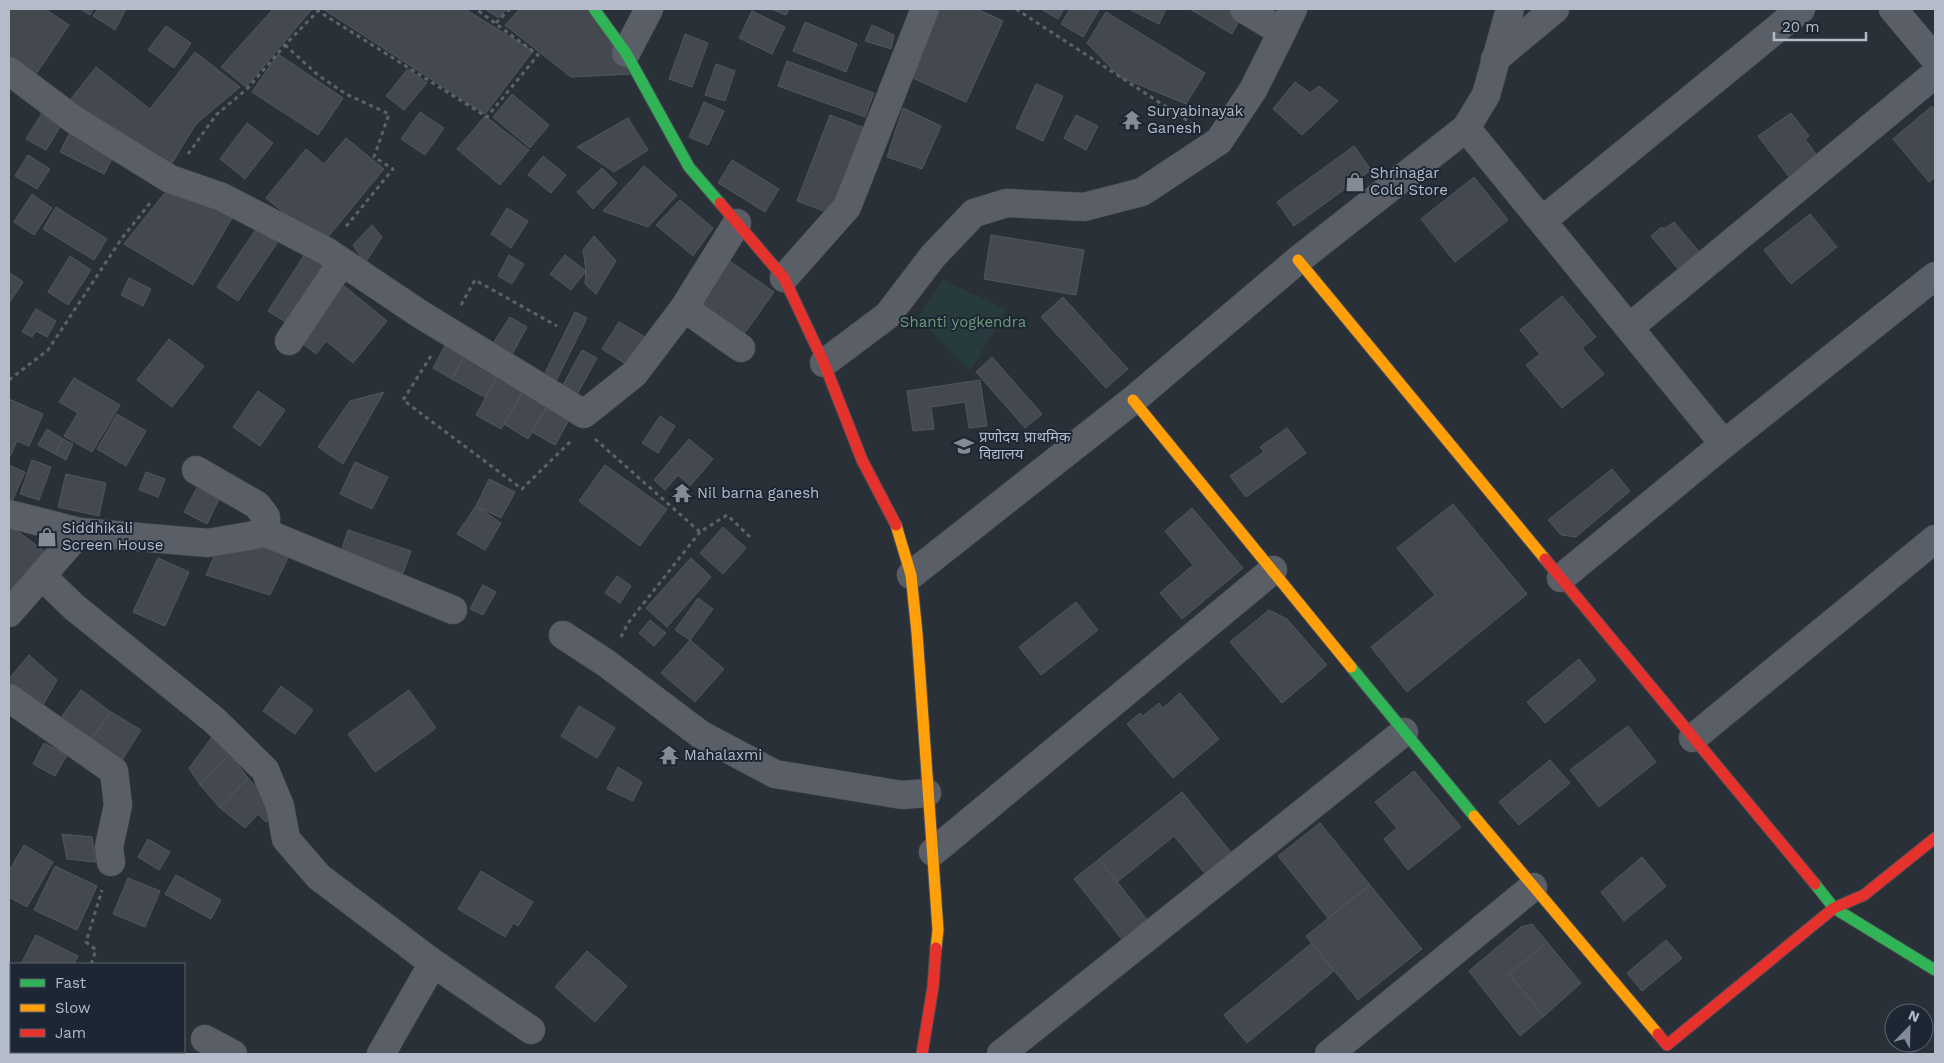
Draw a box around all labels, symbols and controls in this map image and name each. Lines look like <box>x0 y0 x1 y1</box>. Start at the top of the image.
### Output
scale bar <box>1774 10 1866 42</box>
text: 20 m <box>1782 18 1820 36</box>
place label: Suryabinayak Ganesh <box>1147 102 1244 137</box>
temple icon: Suryabinayak Ganesh <box>1121 109 1143 131</box>
place label: Shrinagar Cold Store <box>1370 164 1448 199</box>
shop icon: Shrinagar Cold Store <box>1344 171 1366 193</box>
park label: Shanti yogkendra <box>900 313 1027 331</box>
place label: प्रणोदय प्राथमिक विद्यालय <box>979 428 1071 463</box>
school or university icon: प्रणोदय प्राथमिक विद्यालय <box>953 435 975 457</box>
temple icon: Nil barna ganesh <box>671 482 693 504</box>
place label: Nil barna ganesh <box>697 484 819 502</box>
place label: Siddhikali Screen House <box>62 519 163 554</box>
shop icon: Siddhikali Screen House <box>36 526 58 548</box>
temple icon: Mahalaxmi <box>658 744 680 766</box>
place label: Mahalaxmi <box>684 746 762 764</box>
legend <box>10 963 185 1053</box>
text: Fast <box>55 974 87 992</box>
text: Slow <box>55 999 91 1017</box>
north arrow <box>1884 1003 1934 1053</box>
text: N <box>1906 1007 1922 1025</box>
text: Jam <box>55 1024 86 1042</box>

